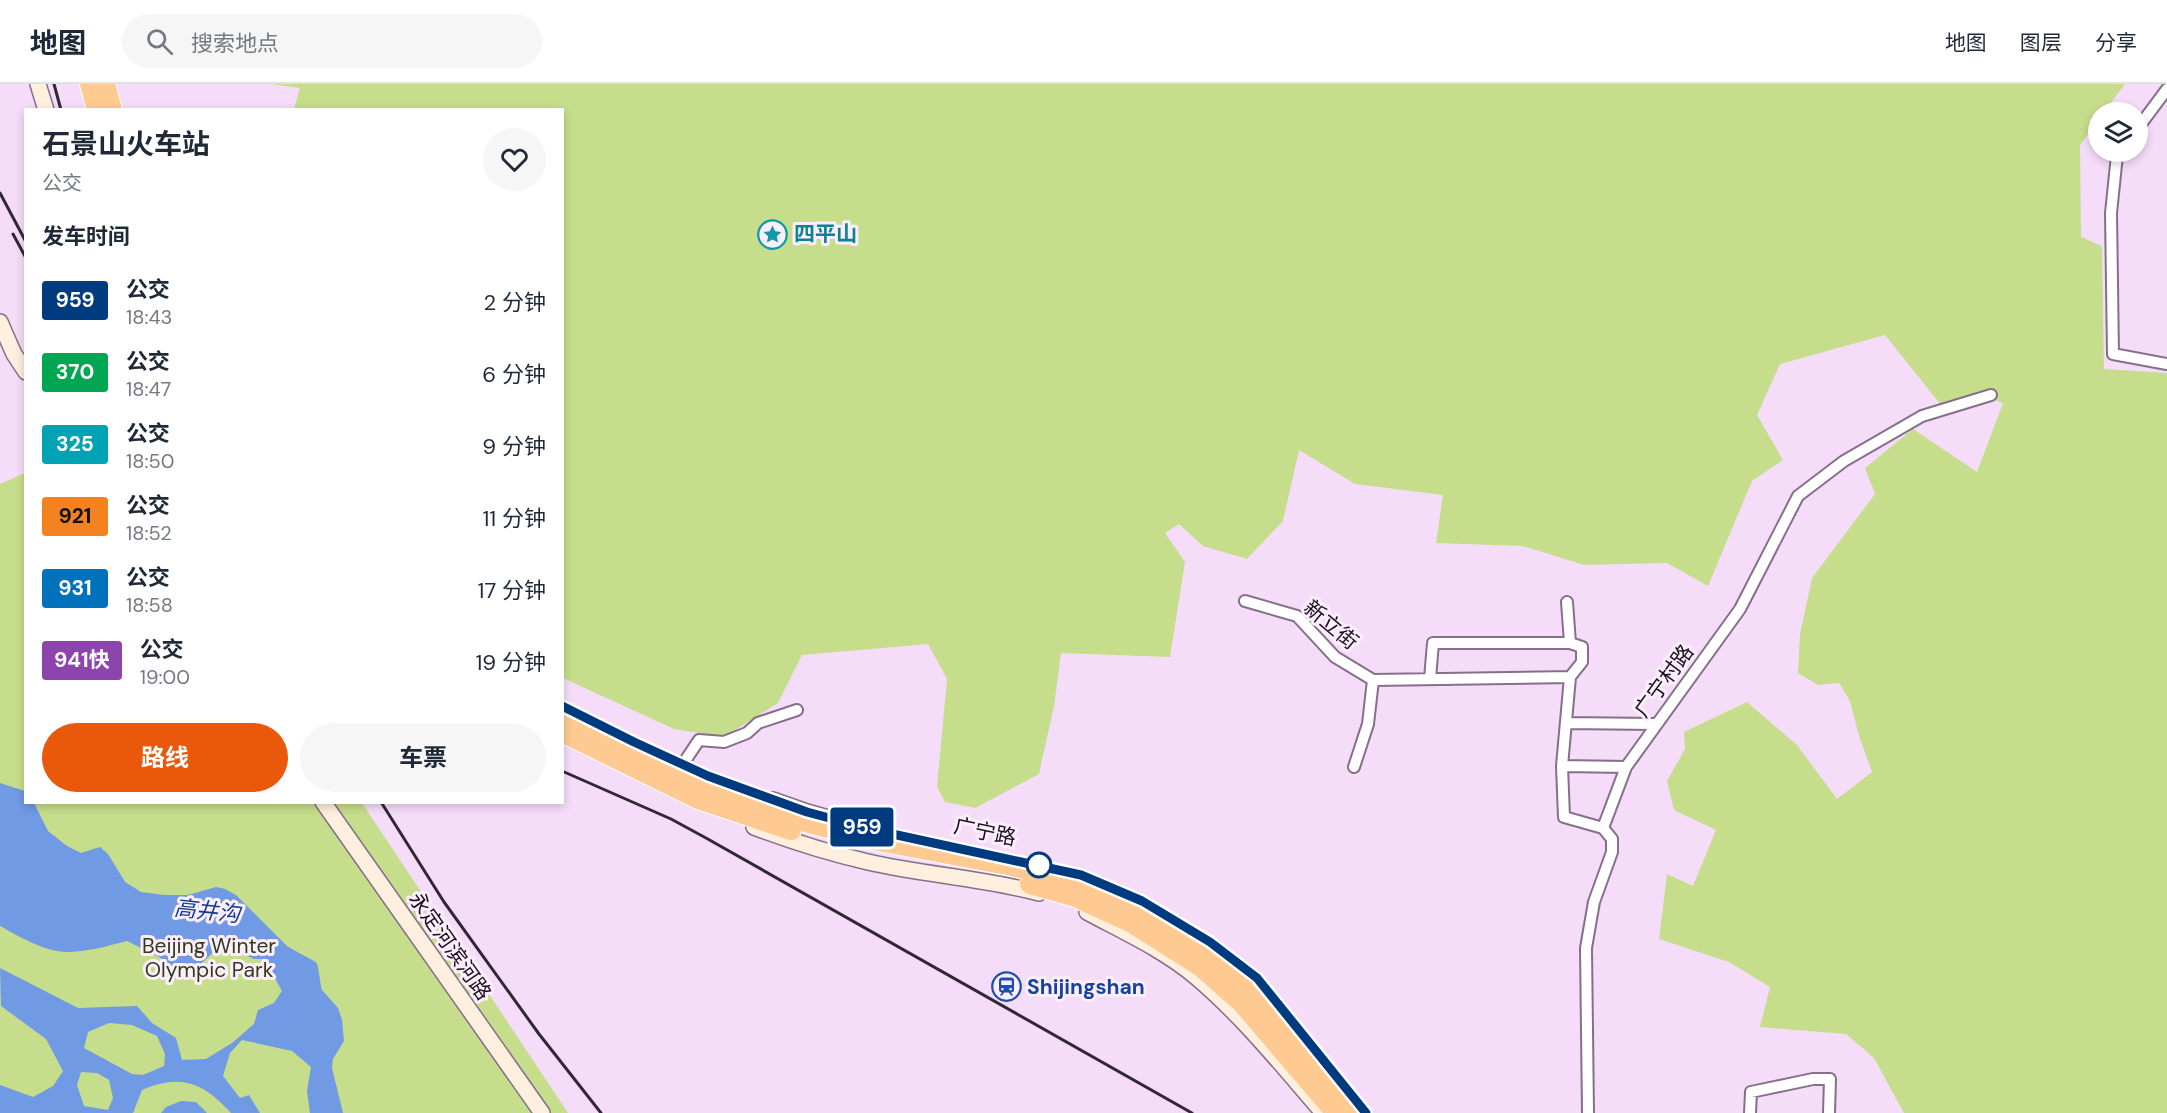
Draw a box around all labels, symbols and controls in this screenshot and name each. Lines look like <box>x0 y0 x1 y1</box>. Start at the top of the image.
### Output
search box <box>122 14 542 68</box>
text: 地图 <box>30 25 86 62</box>
icon: search <box>143 25 176 58</box>
text: 搜索地点 <box>191 29 279 58</box>
text: 地图 <box>1945 29 1987 57</box>
text: 图层 <box>2020 29 2062 57</box>
text: 分享 <box>2095 29 2137 57</box>
map controls <box>2088 102 2148 162</box>
button: layers <box>2088 102 2148 162</box>
text: 石景山火车站 <box>42 126 210 163</box>
button: heart <box>483 128 546 191</box>
text: 公交 <box>42 170 82 196</box>
place icon: 四平山 <box>757 218 789 250</box>
place label: 四平山 <box>794 220 857 248</box>
text: 发车时间 <box>42 222 130 251</box>
text: 公交 <box>126 275 170 304</box>
text: 959 <box>55 286 95 314</box>
text: 2 分钟 <box>483 288 546 317</box>
text: 18:43 <box>126 304 172 330</box>
text: 公交 <box>126 347 170 376</box>
text: 370 <box>56 358 94 386</box>
text: 6 分钟 <box>482 360 546 389</box>
text: 18:47 <box>126 376 171 402</box>
text: 公交 <box>126 419 170 448</box>
text: 325 <box>56 430 94 458</box>
text: 9 分钟 <box>482 432 546 461</box>
text: 18:50 <box>126 448 174 474</box>
text: 公交 <box>126 491 170 520</box>
text: 921 <box>59 502 91 530</box>
text: 11 分钟 <box>482 504 546 533</box>
text: 18:52 <box>126 520 172 546</box>
text: 公交 <box>126 563 170 592</box>
text: 931 <box>58 574 92 602</box>
text: 17 分钟 <box>478 576 546 605</box>
text: 18:58 <box>126 592 173 618</box>
street label: 新立街 <box>1298 594 1364 656</box>
text: 公交 <box>140 635 184 664</box>
street label: 广宁村路 <box>1628 639 1700 723</box>
text: 941快 <box>54 646 110 674</box>
text: 19 分钟 <box>475 648 546 677</box>
text: 19:00 <box>140 664 190 690</box>
button: 路线 <box>42 723 288 792</box>
button: 车票 <box>300 723 546 792</box>
line badge: 959 <box>828 808 896 846</box>
street label: 广宁路 <box>951 812 1019 852</box>
text: 959 <box>842 813 882 841</box>
unlabelled marker <box>1026 852 1052 878</box>
street label: 永定河滨河路 <box>402 886 498 1006</box>
water label: 高井沟 <box>173 893 243 929</box>
park label: Beijing Winter Olympic Park <box>142 932 276 984</box>
station icon: Shijingshan <box>990 971 1022 1003</box>
place label: Shijingshan <box>1027 973 1145 1001</box>

